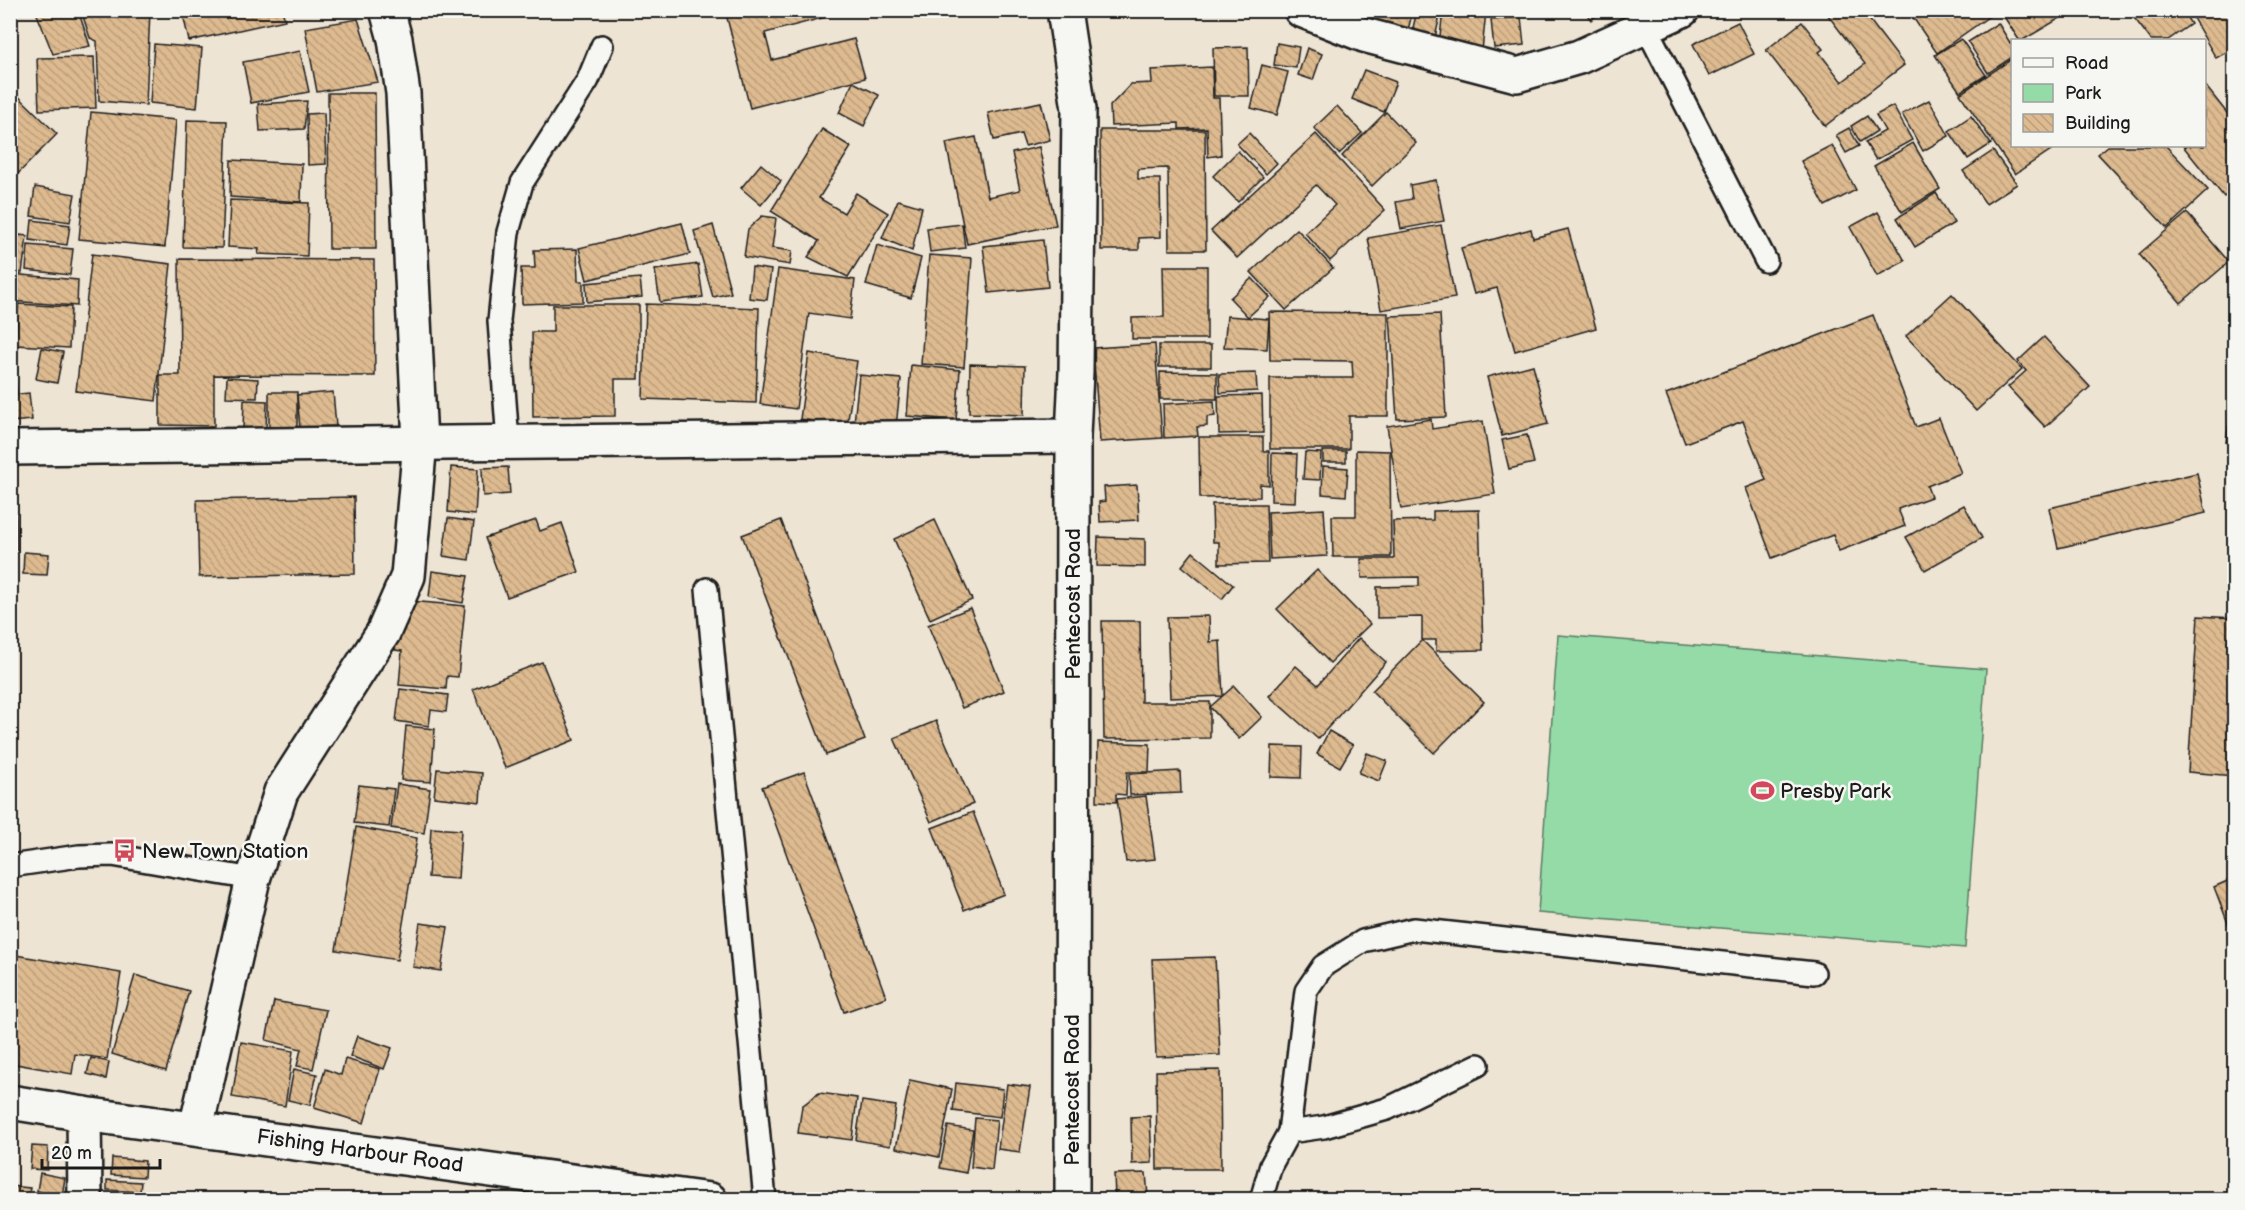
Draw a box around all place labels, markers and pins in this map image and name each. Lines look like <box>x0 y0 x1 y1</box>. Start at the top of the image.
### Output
sports icon: Presby Park <box>1749 778 1775 804</box>
place label: Presby Park <box>1780 779 1891 804</box>
bus stop icon: New Town Station <box>111 838 137 864</box>
place label: New Town Station <box>142 839 308 864</box>

